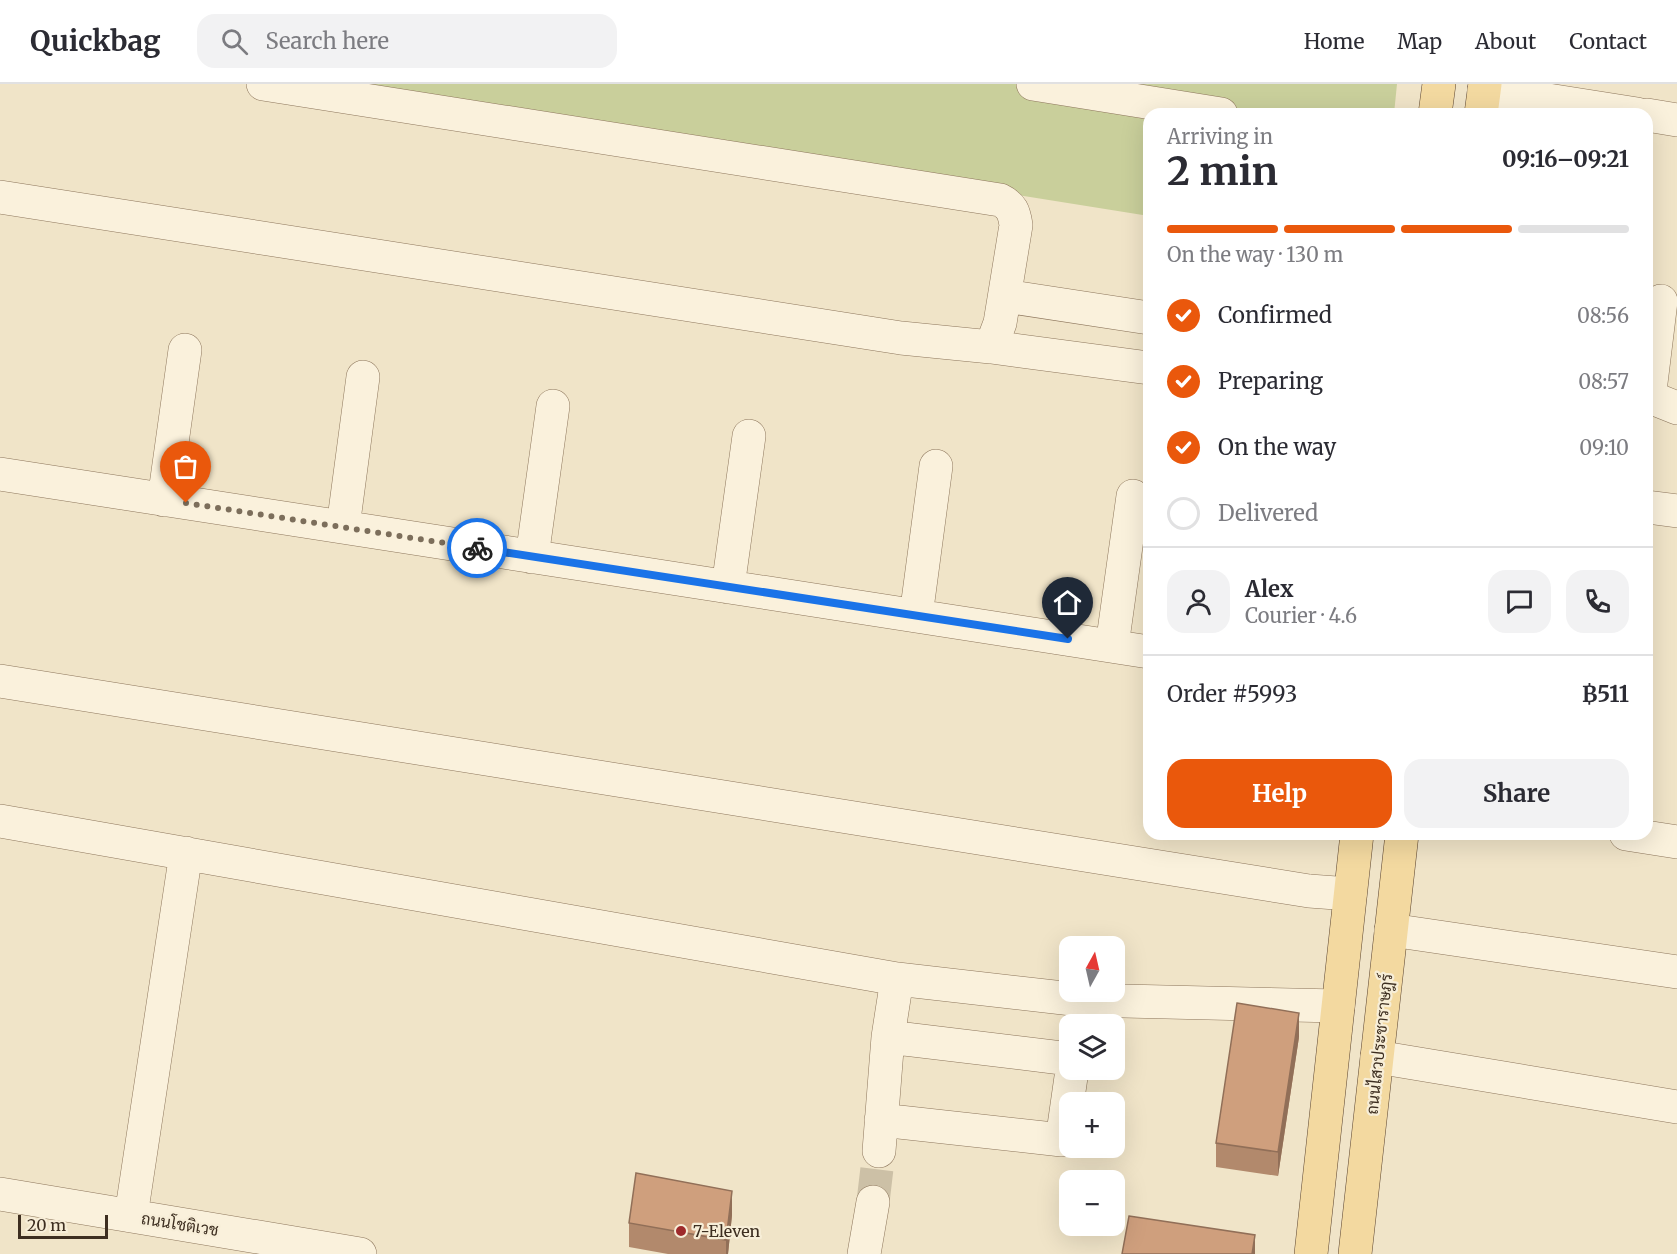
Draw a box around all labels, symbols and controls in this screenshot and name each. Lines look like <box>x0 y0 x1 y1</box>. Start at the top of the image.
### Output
search box <box>197 14 617 68</box>
text: Quickbag <box>30 23 161 59</box>
icon: search <box>218 25 251 58</box>
text: Search here <box>266 27 389 55</box>
text: Home <box>1304 28 1364 55</box>
text: Map <box>1397 28 1442 55</box>
text: About <box>1475 28 1536 55</box>
text: Contact <box>1569 28 1647 55</box>
text: Arriving in <box>1167 124 1273 149</box>
text: 09:16–09:21 <box>1502 145 1629 173</box>
text: 2 min <box>1167 147 1278 196</box>
text: On the way · 130 m <box>1167 242 1343 267</box>
icon: check <box>1167 299 1200 332</box>
text: Confirmed <box>1218 301 1332 329</box>
text: 08:56 <box>1577 303 1629 328</box>
icon: check <box>1167 365 1200 398</box>
text: Preparing <box>1218 367 1323 395</box>
text: 08:57 <box>1578 369 1629 394</box>
icon: check <box>1167 431 1200 464</box>
text: On the way <box>1218 433 1336 461</box>
text: 09:10 <box>1579 435 1629 460</box>
pin <box>160 441 211 503</box>
icon: bag <box>169 450 202 483</box>
text: Delivered <box>1218 499 1318 527</box>
courier <box>447 518 507 578</box>
icon: bike <box>461 532 494 565</box>
button: person <box>1167 570 1230 633</box>
button: chat <box>1488 570 1551 633</box>
button: phone <box>1566 570 1629 633</box>
text: Alex <box>1245 575 1294 603</box>
pin <box>1042 577 1093 639</box>
icon: home <box>1051 586 1084 619</box>
text: Courier · 4.6 <box>1245 603 1357 628</box>
text: Order #5993 <box>1167 680 1297 708</box>
text: ฿511 <box>1582 680 1629 708</box>
button: Help <box>1167 759 1392 828</box>
button: Share <box>1404 759 1629 828</box>
north arrow <box>1059 936 1125 1002</box>
map controls <box>1059 936 1125 1236</box>
street label: ถนนไสวประชาราษฎร์ <box>1360 972 1397 1116</box>
button: layers <box>1059 1014 1125 1080</box>
button: + <box>1059 1092 1125 1158</box>
button: − <box>1059 1170 1125 1236</box>
street label: ถนนโชติเวช <box>140 1207 220 1240</box>
scale bar <box>18 1212 108 1240</box>
text: 20 m <box>27 1215 66 1235</box>
place label: 7-Eleven <box>693 1221 761 1241</box>
marker: 7-Eleven <box>674 1224 688 1238</box>

